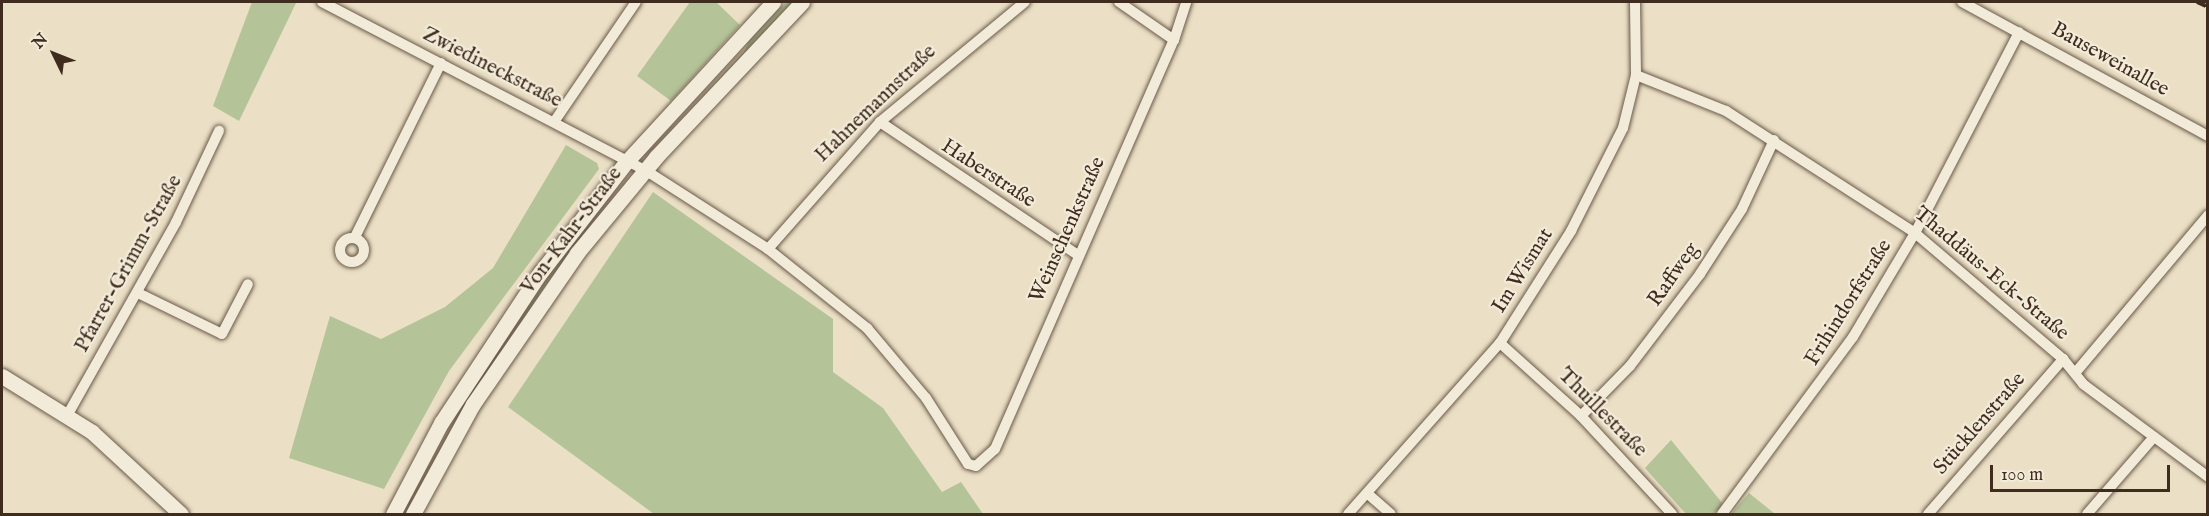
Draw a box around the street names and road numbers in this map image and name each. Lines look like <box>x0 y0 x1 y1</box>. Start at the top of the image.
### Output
street label: Bauseweinallee <box>2047 17 2173 103</box>
street label: Zwiedineckstraße <box>418 22 566 114</box>
street label: Hahnemannstraße <box>810 40 942 168</box>
street label: Haberstraße <box>936 134 1040 214</box>
street label: Weinschenkstraße <box>1025 153 1111 307</box>
street label: Von-Kahr-Straße <box>516 162 628 300</box>
street label: Pfarrer-Grimm-Straße <box>70 171 188 357</box>
street label: Thaddäus-Eck-Straße <box>1908 202 2074 346</box>
street label: Im Wismat <box>1487 224 1559 318</box>
street label: Frihindorfstraße <box>1800 235 1898 371</box>
street label: Raffweg <box>1643 238 1705 312</box>
street label: Thuillestraße <box>1552 363 1652 463</box>
street label: Stücklenstraße <box>1929 368 2031 480</box>

